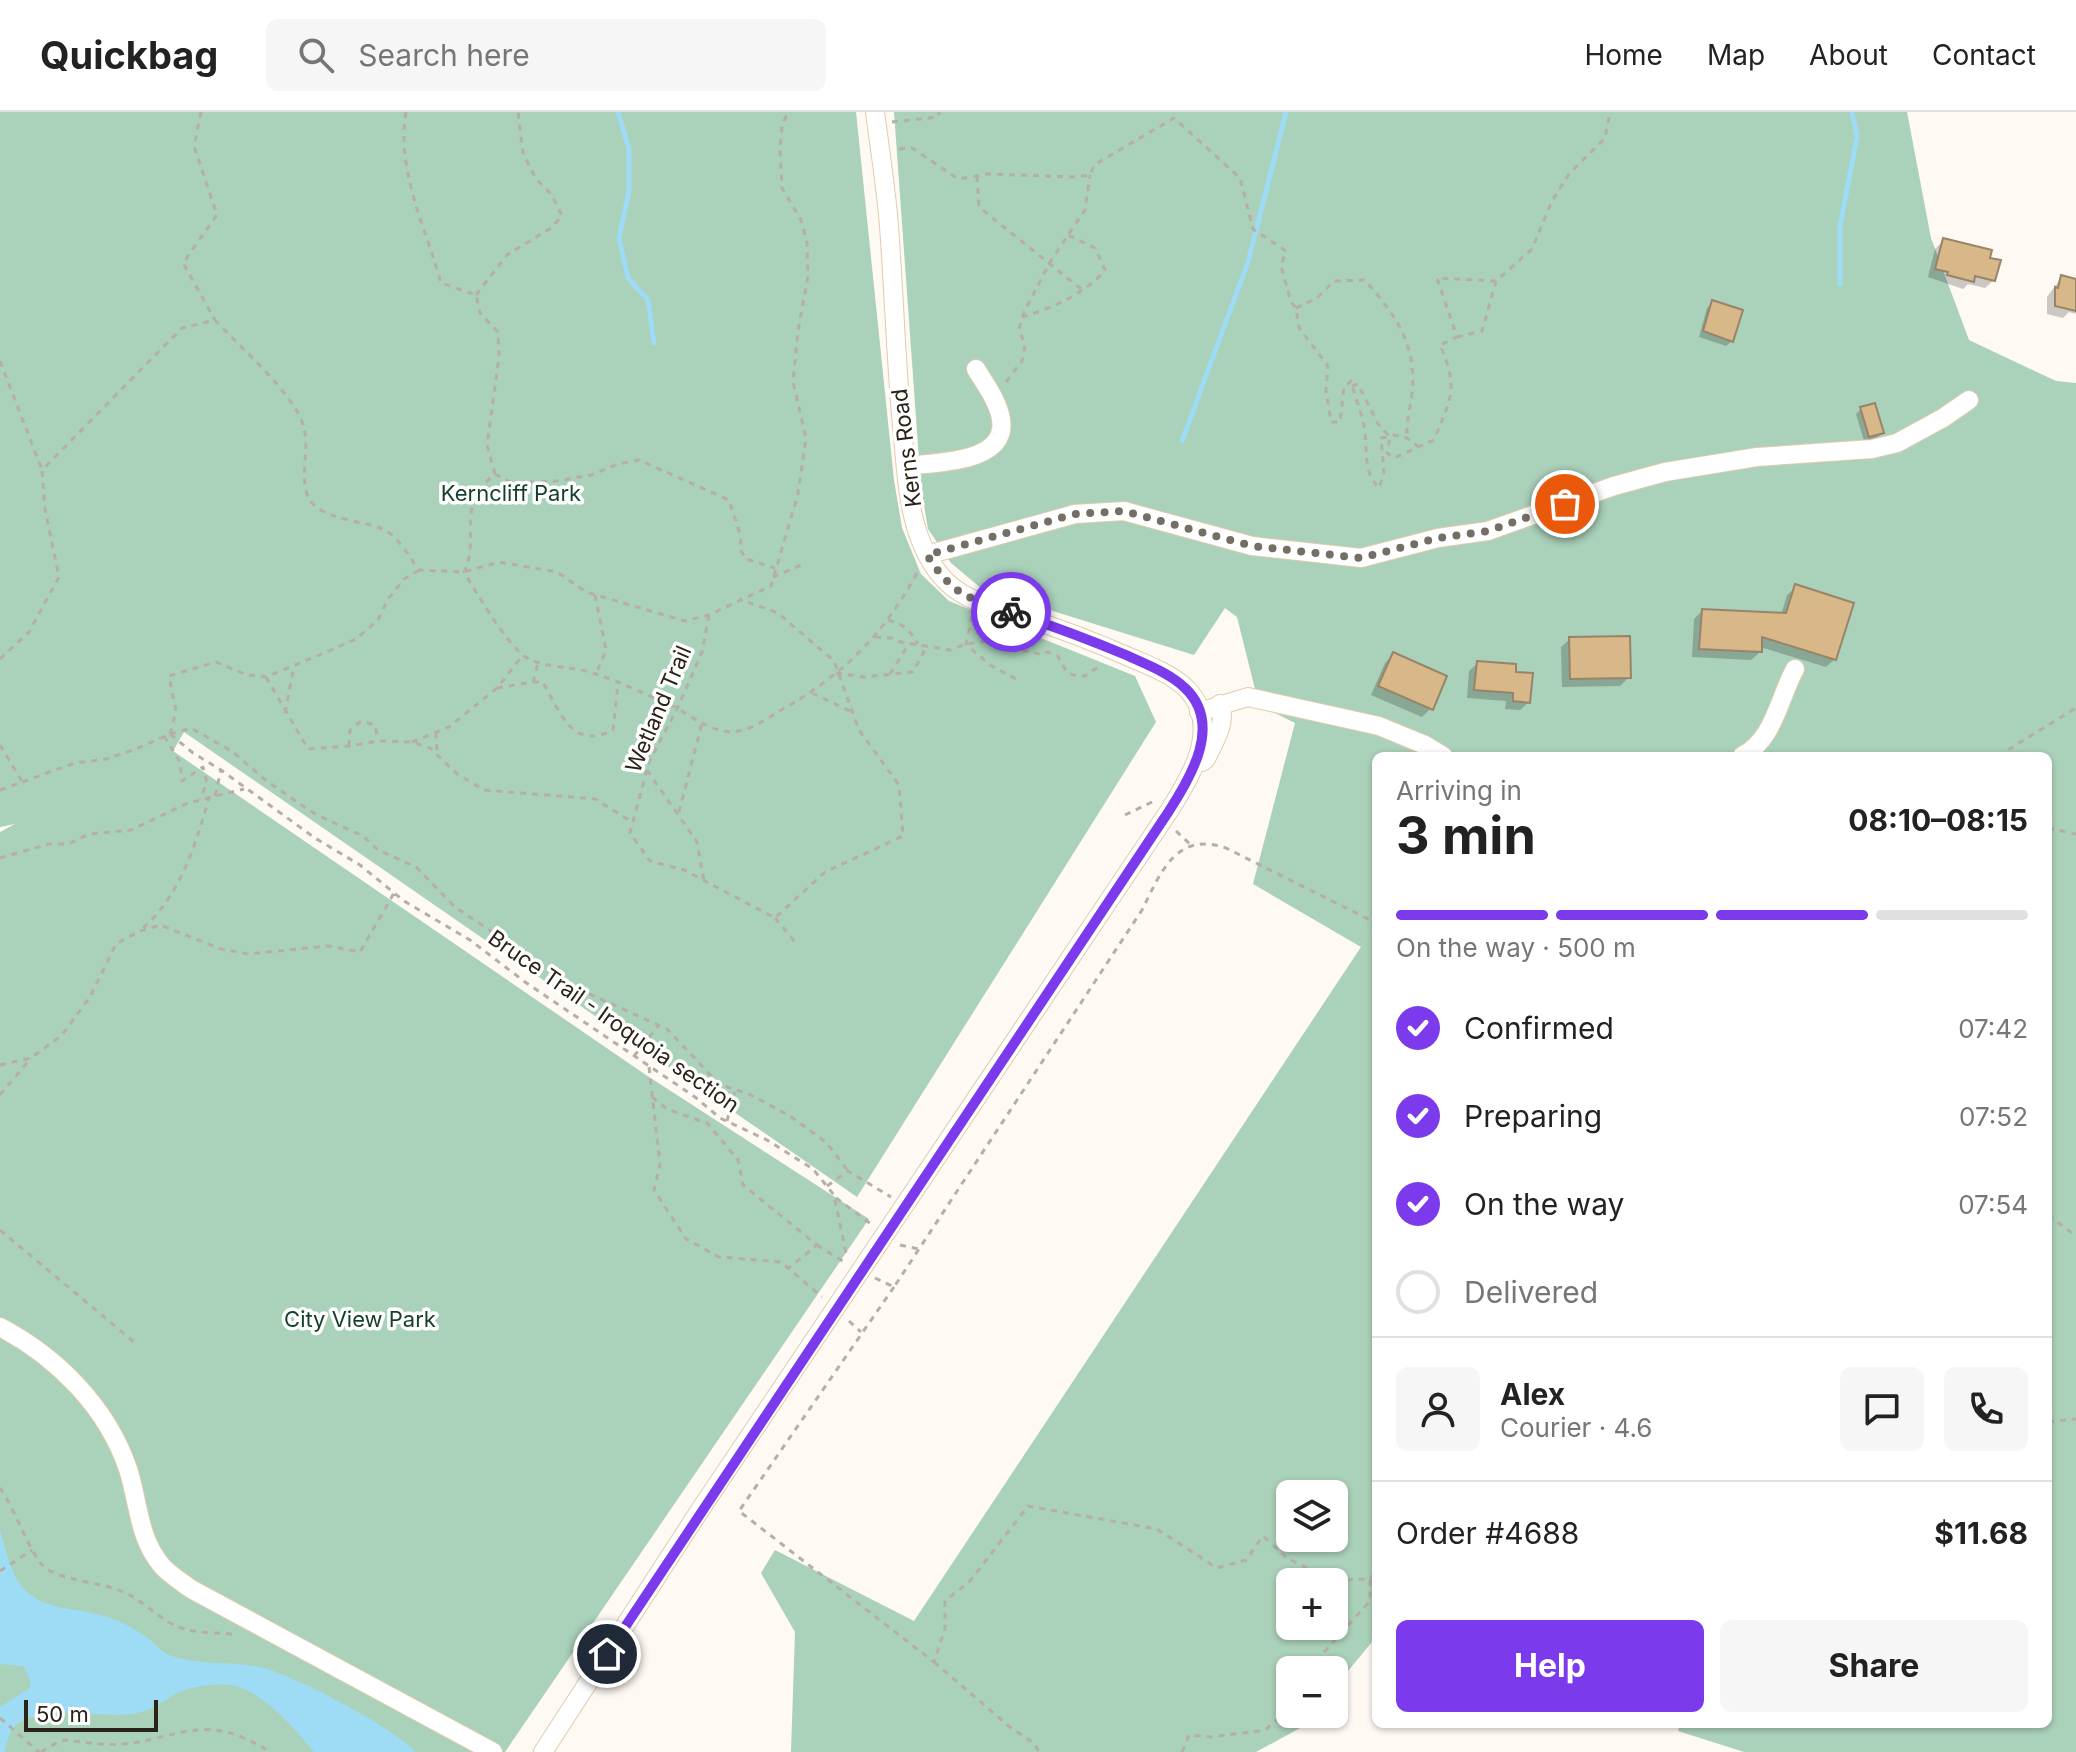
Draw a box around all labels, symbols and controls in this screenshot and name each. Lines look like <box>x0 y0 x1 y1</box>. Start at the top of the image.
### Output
search box <box>266 19 826 91</box>
text: Quickbag <box>40 32 218 78</box>
icon: search <box>294 33 338 77</box>
text: Search here <box>358 37 530 73</box>
text: Home <box>1584 38 1663 72</box>
text: Map <box>1707 38 1765 72</box>
text: About <box>1809 38 1888 72</box>
text: Contact <box>1932 38 2036 72</box>
street label: Kerns Road <box>886 387 926 509</box>
pin <box>1531 470 1599 538</box>
park label: Kerncliff Park <box>441 480 581 506</box>
icon: bag <box>1543 482 1587 526</box>
courier <box>971 572 1051 652</box>
icon: bike <box>989 590 1033 634</box>
street label: Wetland Trail <box>620 642 696 776</box>
text: Arriving in <box>1396 775 1522 806</box>
text: 08:10–08:15 <box>1848 802 2028 838</box>
text: 3 min <box>1396 804 1536 867</box>
street label: Bruce Trail - Iroquoia section <box>484 924 744 1118</box>
text: On the way · 500 m <box>1396 932 1636 963</box>
icon: check <box>1396 1006 1440 1050</box>
text: Confirmed <box>1464 1010 1614 1046</box>
text: 07:42 <box>1958 1013 2028 1044</box>
icon: check <box>1396 1094 1440 1138</box>
text: Preparing <box>1464 1098 1602 1134</box>
text: 07:52 <box>1959 1101 2028 1132</box>
icon: check <box>1396 1182 1440 1226</box>
text: On the way <box>1464 1186 1624 1222</box>
text: 07:54 <box>1958 1189 2028 1220</box>
text: Delivered <box>1464 1274 1598 1310</box>
park label: City View Park <box>284 1306 436 1332</box>
button: person <box>1396 1367 1480 1451</box>
button: chat <box>1840 1367 1924 1451</box>
button: phone <box>1944 1367 2028 1451</box>
text: Alex <box>1500 1376 1565 1412</box>
text: Courier · 4.6 <box>1500 1412 1652 1443</box>
map controls <box>1276 1480 1348 1728</box>
button: layers <box>1276 1480 1348 1552</box>
text: Order #4688 <box>1396 1515 1579 1551</box>
text: $11.68 <box>1934 1515 2028 1551</box>
button: + <box>1276 1568 1348 1640</box>
pin <box>573 1620 641 1688</box>
button: Help <box>1396 1620 1704 1712</box>
button: Share <box>1720 1620 2028 1712</box>
icon: home <box>585 1632 629 1676</box>
button: − <box>1276 1656 1348 1728</box>
scale bar <box>24 1696 158 1732</box>
text: 50 m <box>36 1701 89 1727</box>

